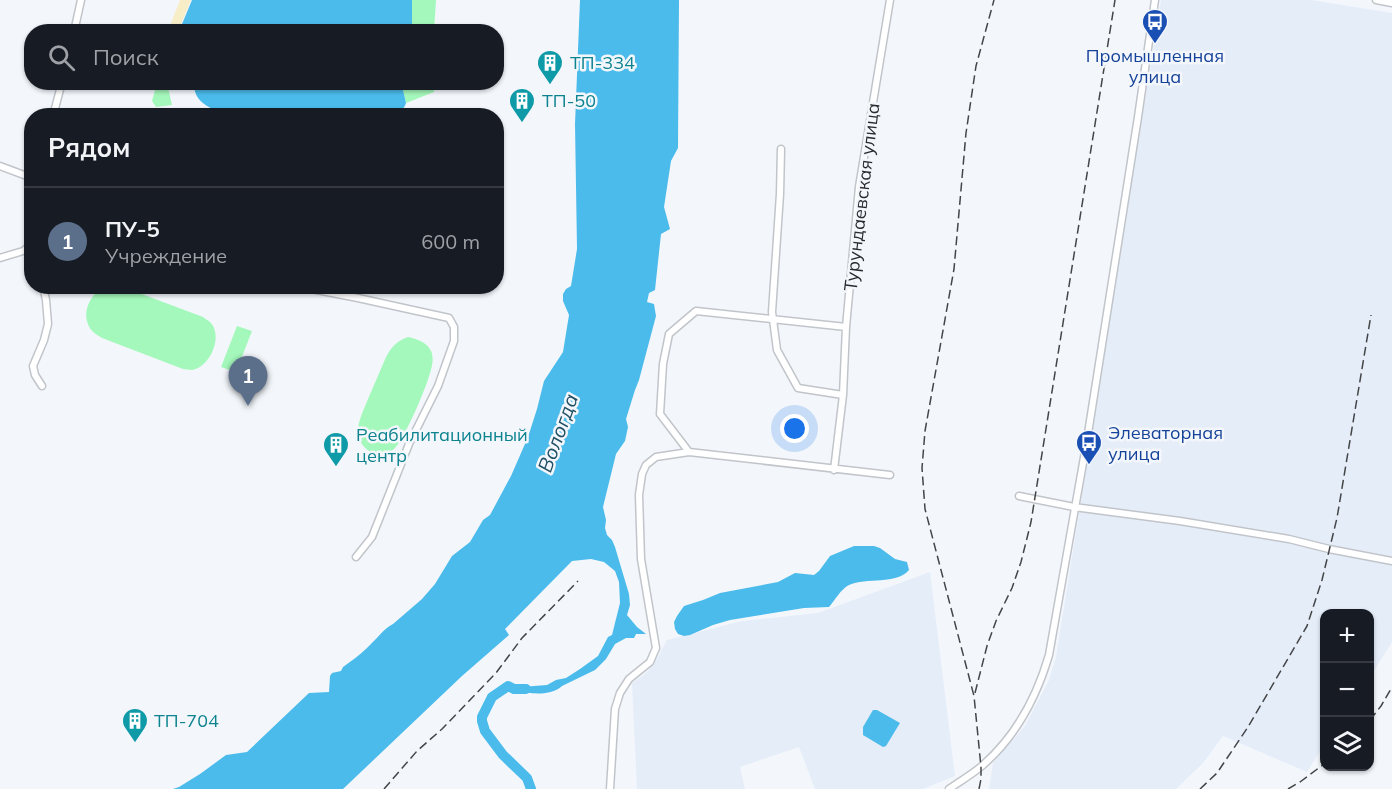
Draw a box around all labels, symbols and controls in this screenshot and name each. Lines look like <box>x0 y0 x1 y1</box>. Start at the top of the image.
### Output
bus stop icon: Промышленная улица <box>1140 7 1170 45</box>
search box <box>24 24 504 90</box>
icon: search <box>45 41 78 74</box>
text: Поиск <box>93 43 159 71</box>
place label: Промышленная улица <box>1086 44 1224 88</box>
building icon: ТП-334 <box>535 48 565 86</box>
place label: ТП-334 <box>570 51 635 74</box>
building icon: ТП-50 <box>507 86 537 124</box>
place label: ТП-50 <box>542 89 596 112</box>
street label: Турундаевская улица <box>839 102 884 292</box>
text: Рядом <box>48 131 131 164</box>
text: ПУ-5 <box>105 215 160 243</box>
text: 1 <box>62 229 74 254</box>
text: 600 m <box>421 229 480 254</box>
text: Учреждение <box>105 243 227 268</box>
pin: 1 <box>228 356 268 406</box>
water label: Вологда <box>532 390 583 475</box>
your location <box>780 414 809 443</box>
place label: Элеваторная улица <box>1108 421 1223 465</box>
place label: Реабилитационный центр <box>356 423 528 467</box>
bus stop icon: Элеваторная улица <box>1074 428 1104 466</box>
building icon: Реабилитационный центр <box>321 430 351 468</box>
map controls <box>1320 609 1374 771</box>
button: + <box>1320 609 1374 663</box>
button: − <box>1320 663 1374 717</box>
building icon: ТП-704 <box>120 706 150 744</box>
place label: ТП-704 <box>154 709 219 732</box>
button: layers <box>1320 717 1374 771</box>

